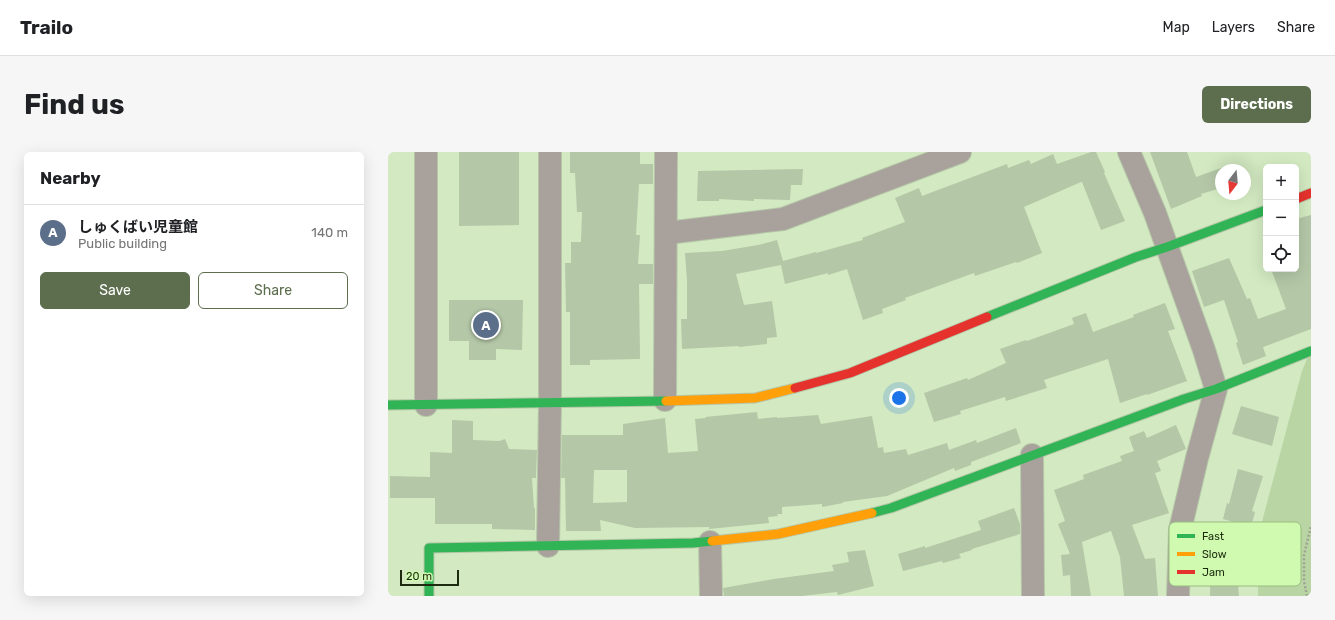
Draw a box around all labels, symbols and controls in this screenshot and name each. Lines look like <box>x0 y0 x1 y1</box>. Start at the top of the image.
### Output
text: Trailo <box>20 16 73 39</box>
text: Map <box>1163 19 1190 36</box>
text: Layers <box>1212 19 1255 36</box>
text: Share <box>1277 19 1315 36</box>
button: Directions <box>1202 86 1311 123</box>
text: Find us <box>24 88 124 121</box>
north arrow <box>1215 164 1251 200</box>
map controls <box>1263 164 1299 272</box>
button: + <box>1263 164 1299 200</box>
text: Nearby <box>40 168 101 188</box>
button: − <box>1263 200 1299 236</box>
text: しゅくばい児童館 <box>78 218 198 236</box>
text: A <box>48 225 58 240</box>
text: 140 m <box>311 225 348 240</box>
text: Public building <box>78 236 167 251</box>
button: locate <box>1263 236 1299 272</box>
button: Save <box>40 272 190 309</box>
button: Share <box>198 272 348 309</box>
pin: A <box>473 310 499 340</box>
your location <box>889 388 909 408</box>
legend <box>1169 522 1301 586</box>
text: Fast <box>1202 530 1225 543</box>
text: Slow <box>1202 548 1227 561</box>
text: Jam <box>1202 566 1225 579</box>
scale bar <box>400 568 459 587</box>
text: 20 m <box>406 570 432 583</box>

